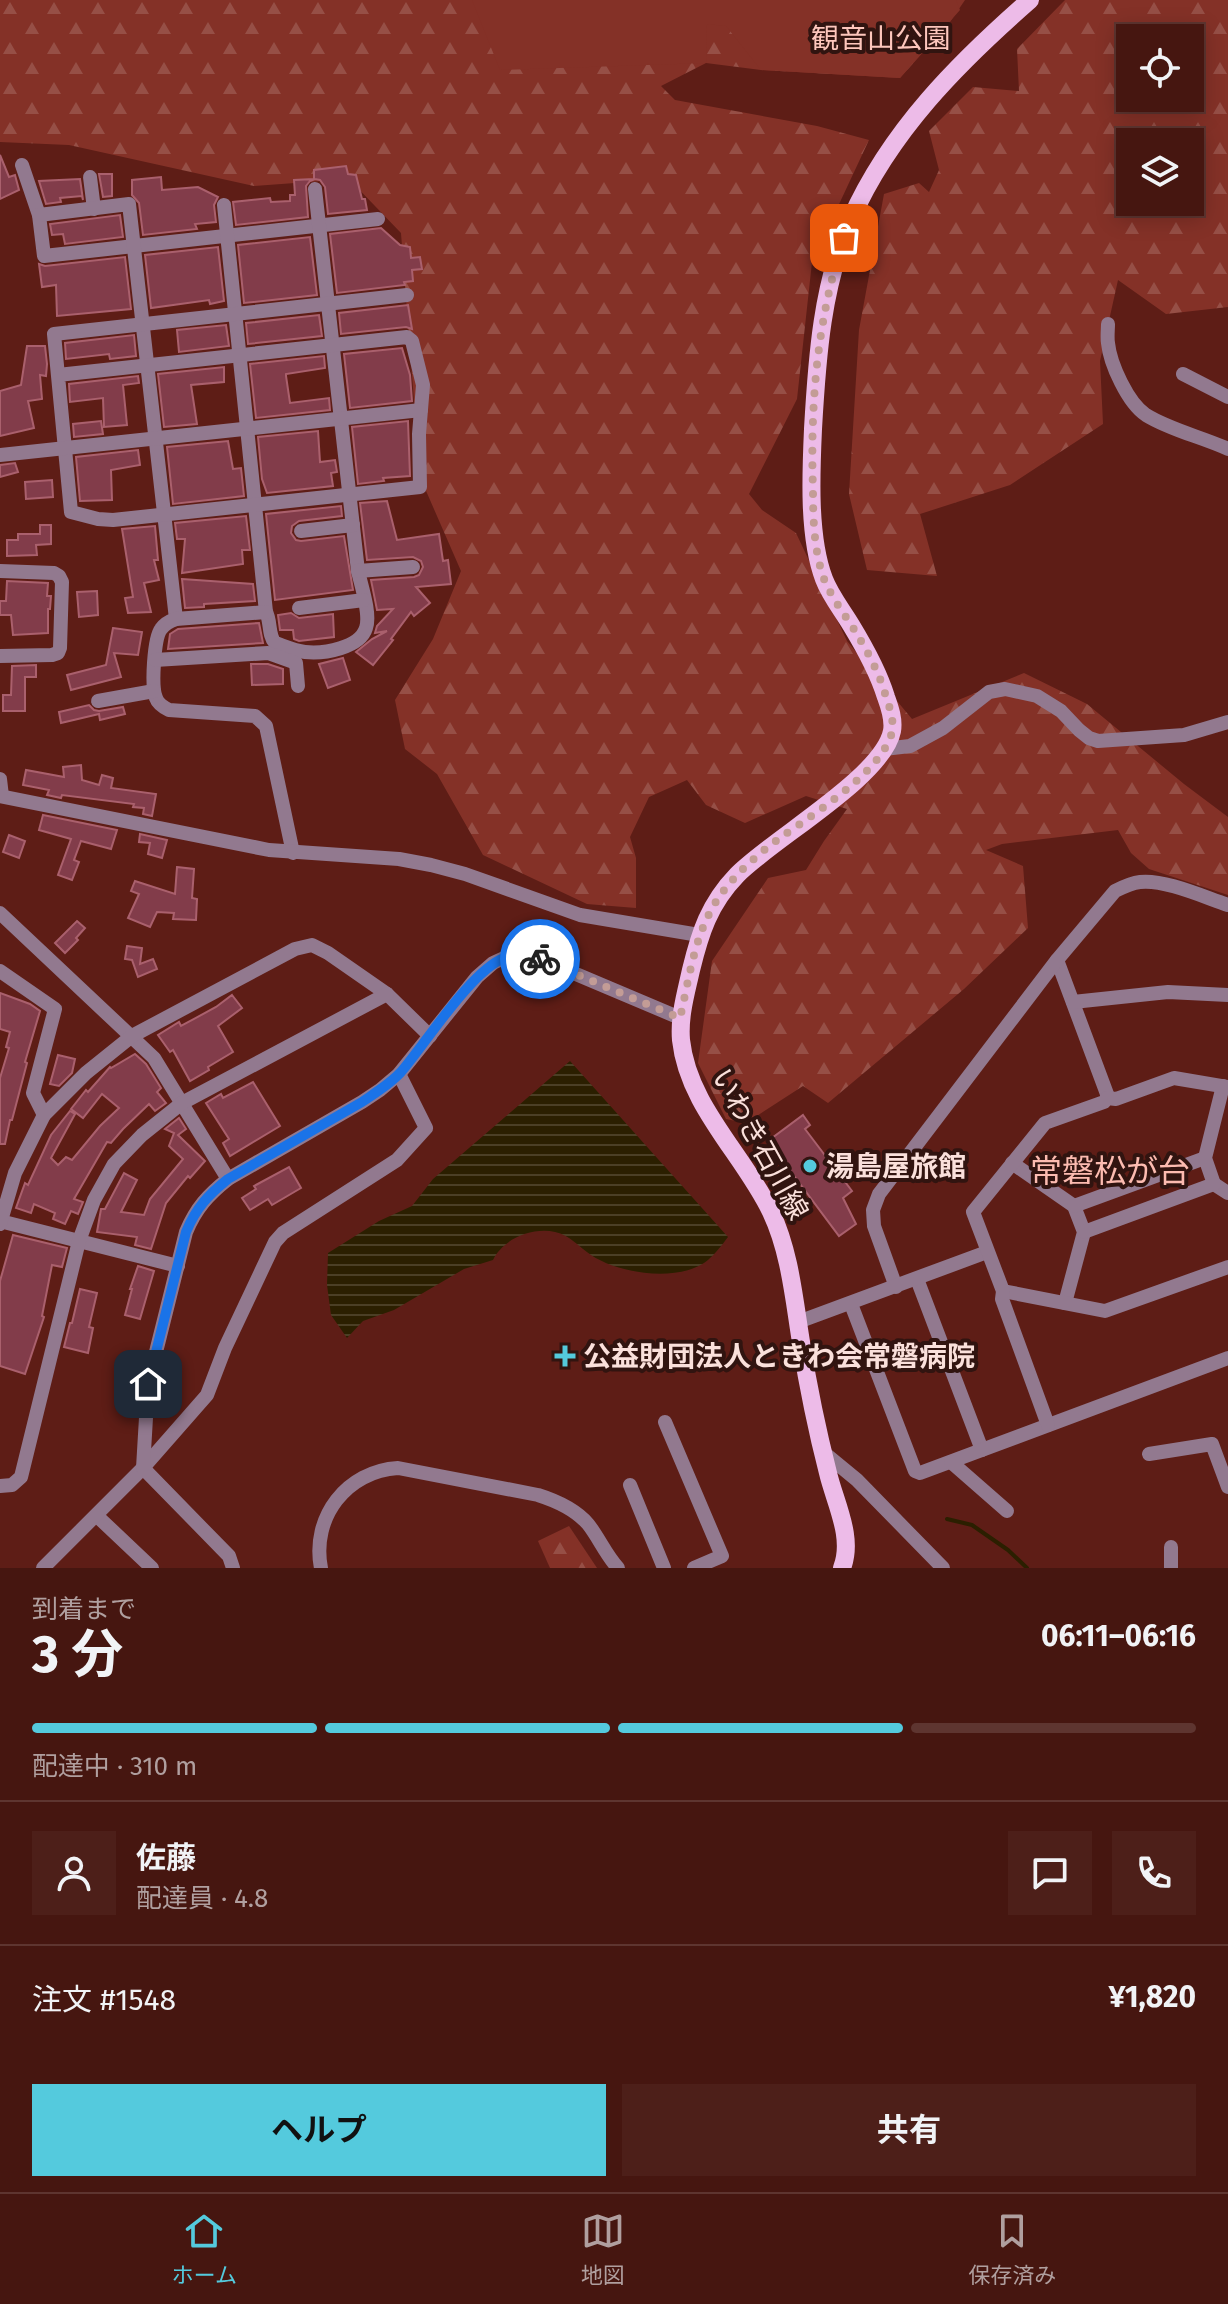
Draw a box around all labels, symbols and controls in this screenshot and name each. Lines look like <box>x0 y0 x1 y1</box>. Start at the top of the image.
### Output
park label: 観音山公園 <box>811 22 951 55</box>
map controls <box>1116 24 1204 216</box>
button: locate <box>1116 24 1204 112</box>
button: layers <box>1116 128 1204 216</box>
pin <box>810 204 878 272</box>
icon: bag <box>822 216 866 260</box>
courier <box>500 919 580 999</box>
icon: bike <box>518 937 562 981</box>
street label: いわき石川線 <box>705 1063 815 1225</box>
place label: 湯島屋旅館 <box>826 1150 966 1183</box>
district label: 常磐松が台 <box>1030 1152 1190 1190</box>
marker: 湯島屋旅館 <box>801 1157 819 1175</box>
place label: 公益財団法人ときわ会常磐病院 <box>583 1340 975 1373</box>
marker: 公益財団法人ときわ会常磐病院 <box>554 1345 576 1367</box>
pin <box>114 1350 182 1418</box>
icon: home <box>126 1362 170 1406</box>
text: 到着まで <box>32 1594 136 1625</box>
text: 06:11–06:16 <box>1041 1618 1196 1654</box>
text: 3 分 <box>32 1623 123 1686</box>
text: 配達中 · 310 m <box>32 1751 197 1782</box>
button: person <box>32 1831 116 1915</box>
button: chat <box>1008 1831 1092 1915</box>
button: phone <box>1112 1831 1196 1915</box>
text: 佐藤 <box>136 1840 196 1876</box>
text: 配達員 · 4.8 <box>136 1883 268 1914</box>
text: ¥1,820 <box>1109 1979 1196 2015</box>
text: 注文 #1548 <box>32 1982 176 2018</box>
button: ヘルプ <box>32 2084 606 2176</box>
button: 共有 <box>622 2084 1196 2176</box>
tab: ホーム <box>172 2209 237 2289</box>
tab: 地図 <box>581 2209 625 2289</box>
tab: 保存済み <box>968 2209 1056 2289</box>

